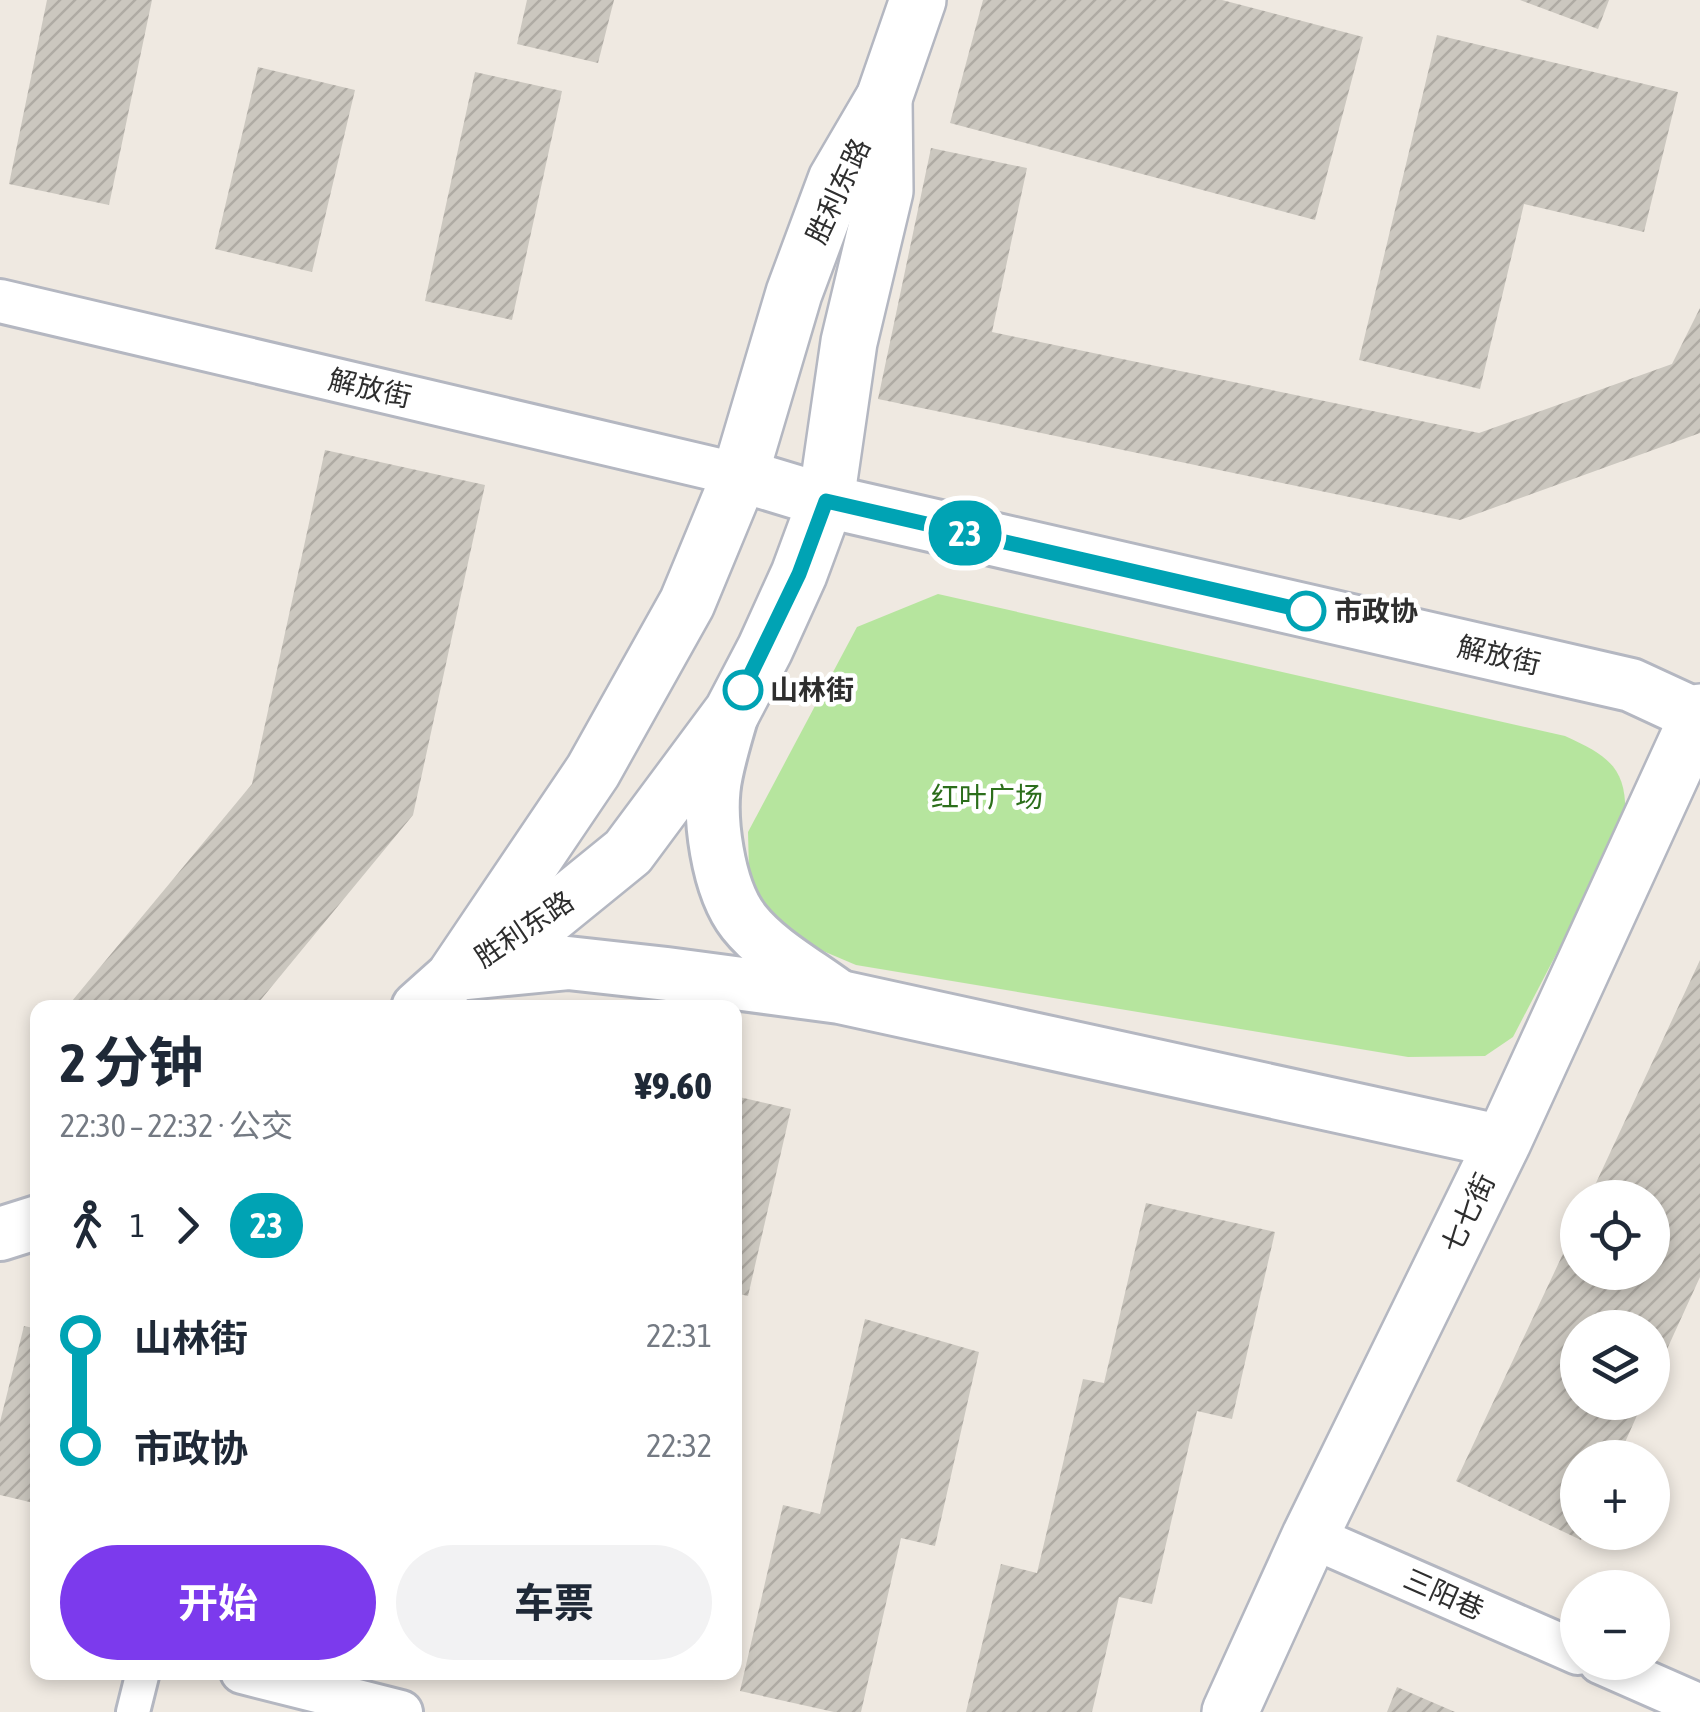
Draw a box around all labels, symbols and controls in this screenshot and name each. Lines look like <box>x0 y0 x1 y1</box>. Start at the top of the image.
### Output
street label: 胜利东路 <box>800 133 876 249</box>
street label: 解放街 <box>325 363 415 413</box>
line badge: 23 <box>920 500 1010 566</box>
text: 23 <box>949 513 981 553</box>
marker: 市政协 <box>1287 592 1325 630</box>
place label: 市政协 <box>1334 595 1418 627</box>
street label: 解放街 <box>1454 630 1544 680</box>
marker: 山林街 <box>724 671 762 709</box>
place label: 山林街 <box>770 674 854 706</box>
park label: 红叶广场 <box>931 781 1043 813</box>
street label: 胜利东路 <box>469 884 579 974</box>
text: 2 分钟 <box>60 1031 203 1094</box>
text: ¥9.60 <box>635 1064 712 1107</box>
text: 22:30 – 22:32 · 公交 <box>60 1107 293 1144</box>
street label: 七七街 <box>1435 1168 1501 1258</box>
map controls <box>1560 1180 1670 1680</box>
button: locate <box>1560 1180 1670 1290</box>
icon: walk <box>60 1198 115 1253</box>
icon: forward <box>160 1198 215 1253</box>
text: 23 <box>250 1205 283 1245</box>
text: 1 <box>130 1207 145 1244</box>
button: layers <box>1560 1310 1670 1420</box>
text: 山林街 <box>134 1317 248 1360</box>
text: 22:31 <box>646 1317 712 1354</box>
text: 市政协 <box>134 1427 248 1470</box>
text: 22:32 <box>646 1427 712 1464</box>
button: + <box>1560 1440 1670 1550</box>
button: 开始 <box>60 1545 376 1660</box>
button: 车票 <box>396 1545 712 1660</box>
street label: 三阳巷 <box>1399 1562 1489 1626</box>
button: − <box>1560 1570 1670 1680</box>

